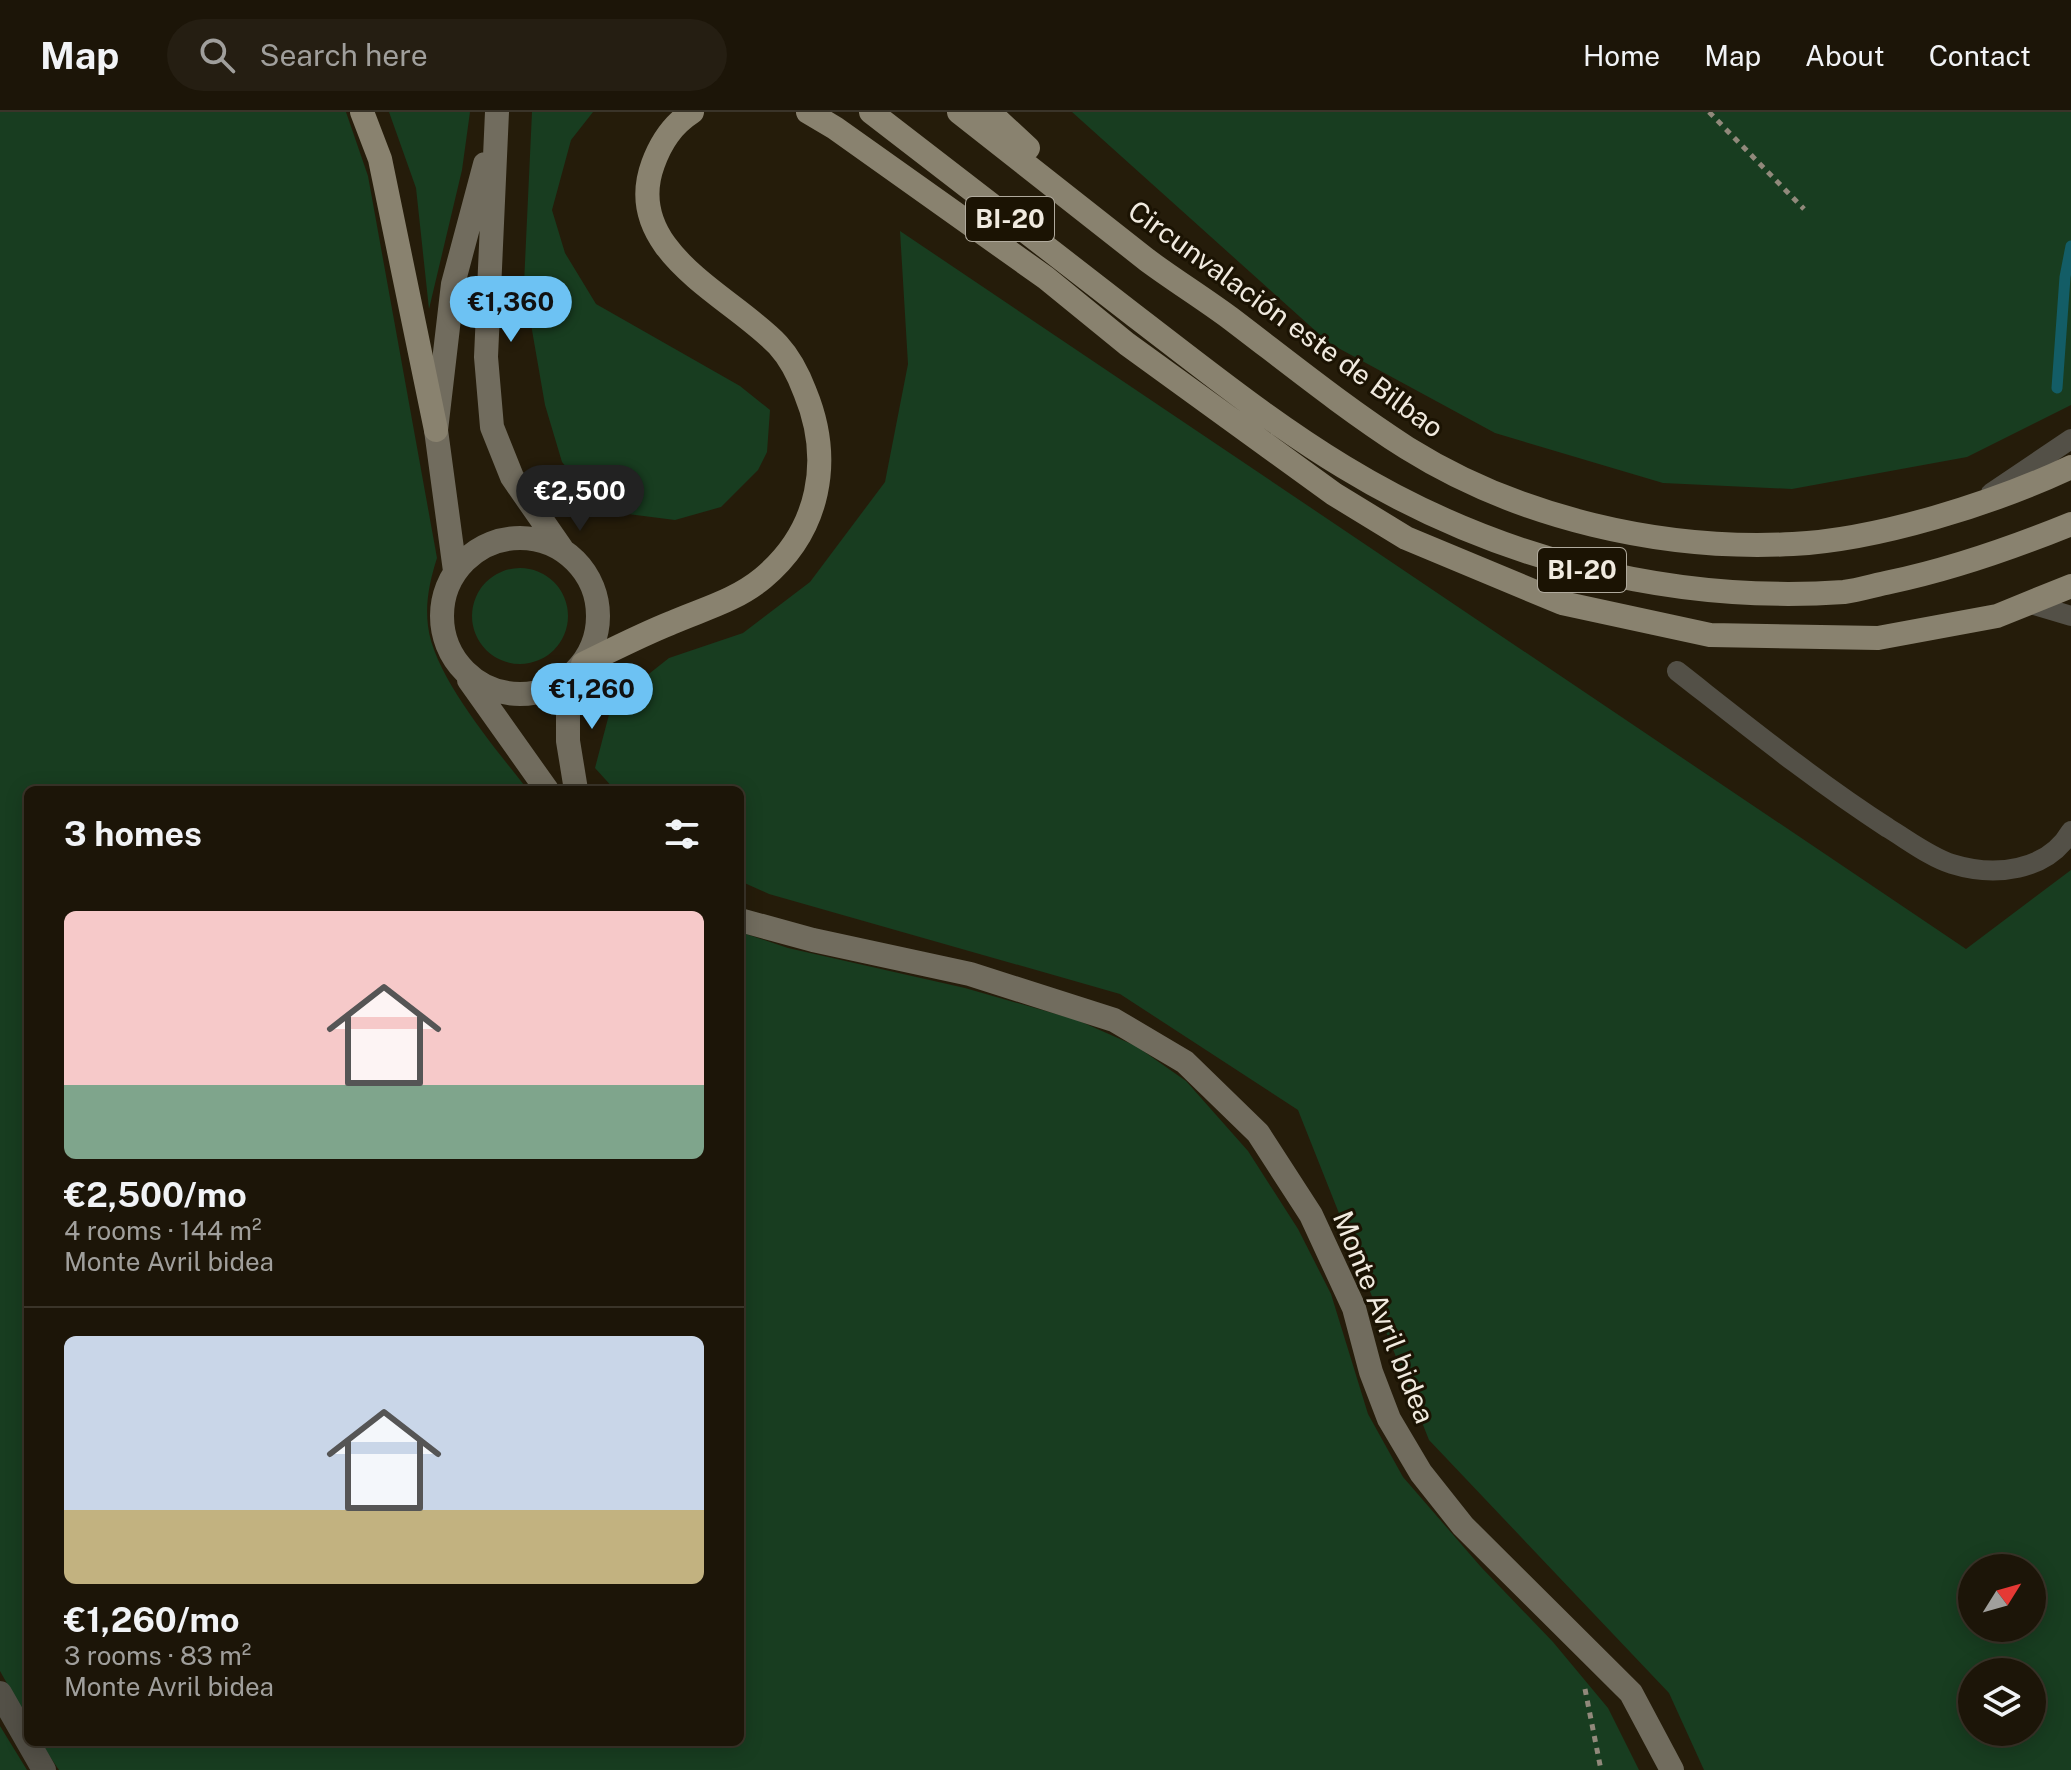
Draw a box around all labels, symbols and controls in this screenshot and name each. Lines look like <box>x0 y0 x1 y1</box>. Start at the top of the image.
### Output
search box <box>167 19 727 91</box>
text: Map <box>40 33 119 78</box>
icon: search <box>195 33 239 77</box>
text: Search here <box>259 37 428 73</box>
text: Home <box>1583 39 1660 72</box>
text: Map <box>1704 39 1761 72</box>
text: About <box>1805 39 1885 72</box>
text: Contact <box>1929 39 2031 72</box>
street label: Circunvalación este de Bilbao <box>1122 193 1450 444</box>
road number: BI-20 <box>966 197 1054 241</box>
pin: €1,360 <box>446 276 576 344</box>
text: €1,360 <box>468 286 554 317</box>
pin: €2,500 <box>515 465 645 533</box>
text: €2,500 <box>534 475 626 506</box>
road number: BI-20 <box>1538 548 1626 592</box>
pin: €1,260 <box>527 663 657 731</box>
text: €1,260 <box>549 673 635 704</box>
icon: filters <box>660 812 704 856</box>
text: 3 homes <box>64 814 202 854</box>
icon: home <box>312 963 456 1107</box>
text: €2,500/mo <box>64 1175 247 1215</box>
street label: Monte Avril bidea <box>1327 1206 1442 1428</box>
text: 4 rooms · 144 m² <box>64 1215 262 1246</box>
text: Monte Avril bidea <box>64 1246 274 1277</box>
icon: home <box>312 1388 456 1532</box>
north arrow <box>1958 1554 2046 1642</box>
map controls <box>1958 1554 2046 1746</box>
text: €1,260/mo <box>64 1600 240 1640</box>
text: 3 rooms · 83 m² <box>64 1640 251 1671</box>
button: layers <box>1958 1658 2046 1746</box>
text: Monte Avril bidea <box>64 1671 274 1702</box>

